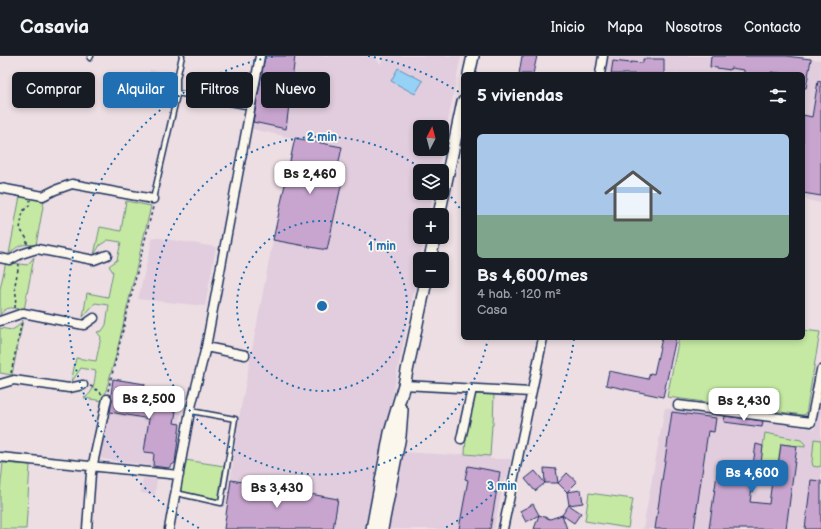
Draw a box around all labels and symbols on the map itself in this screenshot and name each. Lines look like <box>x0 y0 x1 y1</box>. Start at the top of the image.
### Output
north arrow <box>413 120 449 156</box>
text: 2 min <box>307 130 337 145</box>
pin: Bs 2,460 <box>269 161 351 195</box>
text: 1 min <box>368 239 396 254</box>
centre of rings <box>315 299 329 313</box>
pin: Bs 2,500 <box>108 386 190 420</box>
pin: Bs 2,430 <box>703 388 785 422</box>
pin: Bs 4,600 <box>711 460 793 494</box>
pin: Bs 3,430 <box>236 475 318 509</box>
text: 3 min <box>487 479 517 494</box>

